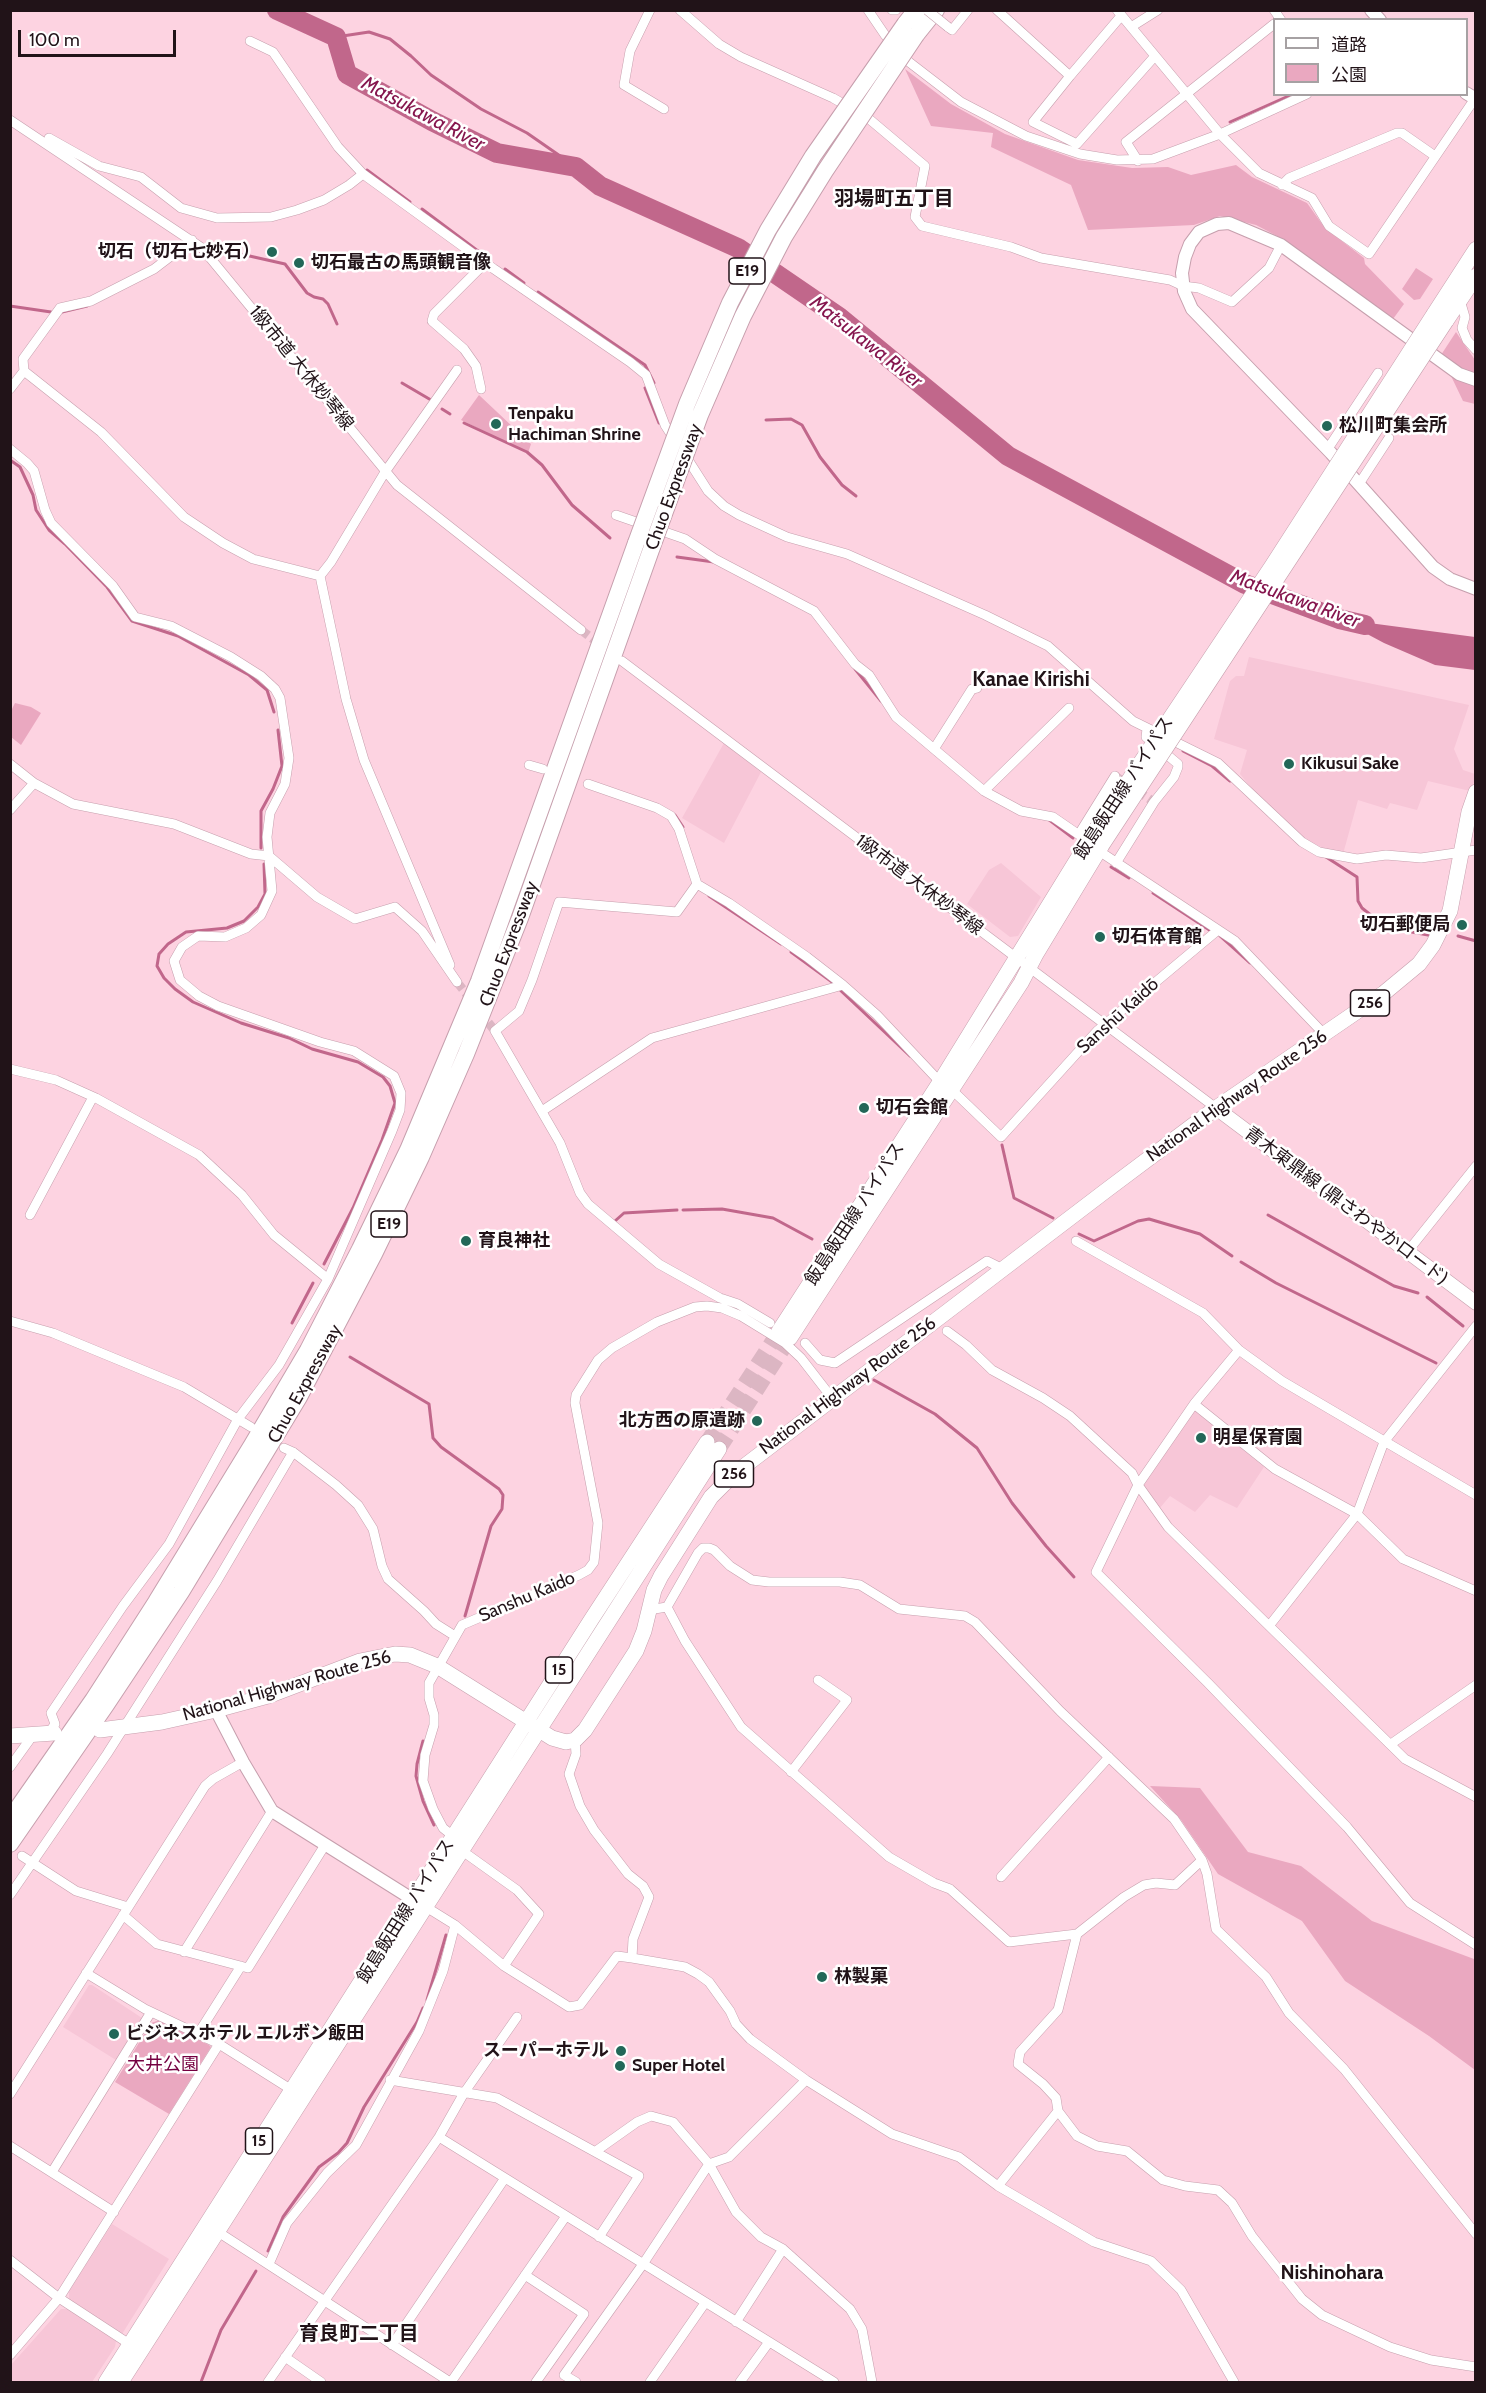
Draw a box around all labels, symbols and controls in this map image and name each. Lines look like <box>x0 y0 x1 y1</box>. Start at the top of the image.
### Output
scale bar <box>21 18 178 56</box>
legend <box>1273 18 1468 96</box>
text: 100 m <box>29 29 80 51</box>
text: 道路 <box>1331 34 1367 56</box>
text: 公園 <box>1331 64 1367 86</box>
water label: Matsukawa River <box>357 71 489 157</box>
district label: 羽場町五丁目 <box>834 187 954 211</box>
place label: 切石（切石七妙石） <box>98 241 260 263</box>
marker: 切石（切石七妙石） <box>265 245 279 259</box>
place label: 切石最古の馬頭観音像 <box>311 252 491 274</box>
marker: 切石最古の馬頭観音像 <box>292 256 306 270</box>
road number: E19 <box>729 258 765 284</box>
water label: Matsukawa River <box>805 291 927 393</box>
street label: 1級市道 大休妙琴線 <box>244 301 358 435</box>
place label: Tenpaku Hachiman Shrine <box>508 403 641 446</box>
place label: 松川町集会所 <box>1339 415 1447 437</box>
marker: Tenpaku Hachiman Shrine <box>489 417 503 431</box>
marker: 松川町集会所 <box>1320 419 1334 433</box>
street label: Chuo Expressway <box>641 421 707 553</box>
water label: Matsukawa River <box>1227 564 1363 634</box>
district label: Kanae Kirishi <box>972 667 1090 693</box>
street label: 飯島飯田線 バイパス <box>1070 712 1178 864</box>
place label: Kikusui Sake <box>1301 753 1399 775</box>
marker: Kikusui Sake <box>1282 757 1296 771</box>
street label: 1級市道 大休妙琴線 <box>851 830 987 940</box>
street label: Chuo Expressway <box>475 878 543 1010</box>
place label: 切石郵便局 <box>1360 914 1450 936</box>
marker: 切石郵便局 <box>1455 918 1469 932</box>
place label: 切石体育館 <box>1112 926 1202 948</box>
marker: 切石体育館 <box>1093 930 1107 944</box>
street label: Sanshū Kaidō <box>1073 974 1163 1058</box>
road number: 256 <box>1350 990 1390 1016</box>
street label: National Highway Route 256 <box>1143 1025 1331 1167</box>
place label: 切石会館 <box>876 1097 948 1119</box>
marker: 切石会館 <box>857 1101 871 1115</box>
street label: 青木東鼎線 (鼎さわやかロード) <box>1240 1122 1452 1290</box>
street label: 飯島飯田線 バイパス <box>801 1138 909 1290</box>
road number: E19 <box>371 1211 407 1237</box>
place label: 育良神社 <box>478 1230 550 1252</box>
marker: 育良神社 <box>459 1234 473 1248</box>
street label: National Highway Route 256 <box>755 1313 941 1459</box>
street label: Chuo Expressway <box>263 1321 347 1447</box>
place label: 北方西の原遺跡 <box>619 1410 745 1432</box>
marker: 北方西の原遺跡 <box>750 1414 764 1428</box>
place label: 明星保育園 <box>1213 1427 1303 1449</box>
marker: 明星保育園 <box>1194 1431 1208 1445</box>
road number: 256 <box>714 1461 754 1487</box>
street label: Sanshu Kaido <box>476 1567 578 1627</box>
street label: National Highway Route 256 <box>180 1646 394 1726</box>
road number: 15 <box>546 1657 572 1683</box>
street label: 飯島飯田線 バイパス <box>353 1835 459 1987</box>
place label: 林製菓 <box>834 1966 888 1988</box>
marker: 林製菓 <box>815 1970 829 1984</box>
place label: ビジネスホテル エルボン飯田 <box>126 2023 364 2045</box>
marker: ビジネスホテル エルボン飯田 <box>107 2027 121 2041</box>
place label: スーパーホテル <box>483 2040 609 2062</box>
marker: スーパーホテル <box>614 2044 628 2058</box>
park label: 大井公園 <box>127 2054 199 2076</box>
place label: Super Hotel <box>632 2055 725 2077</box>
marker: Super Hotel <box>613 2059 627 2073</box>
road number: 15 <box>246 2128 272 2154</box>
district label: Nishinohara <box>1281 2261 1383 2285</box>
district label: 育良町二丁目 <box>299 2322 419 2346</box>

